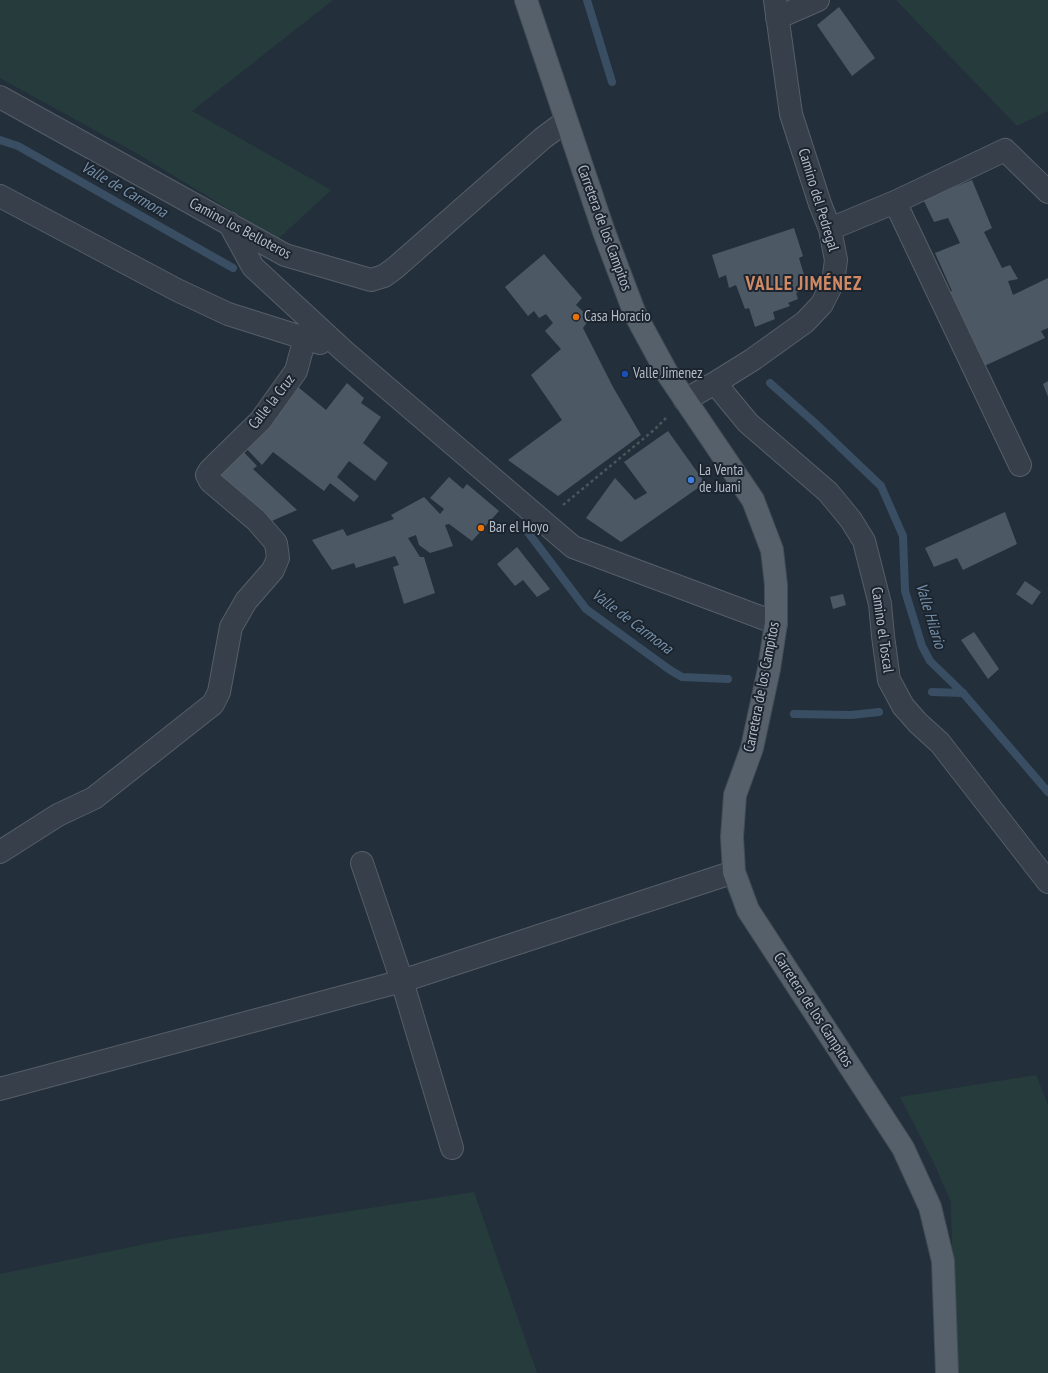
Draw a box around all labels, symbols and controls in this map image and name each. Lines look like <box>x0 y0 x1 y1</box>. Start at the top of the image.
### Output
street label: Camino del Pedregal <box>794 146 842 254</box>
water label: Valle de Carmona <box>78 158 170 222</box>
street label: Carretera de los Campitos <box>573 163 635 293</box>
street label: Camino los Belloteros <box>186 195 294 263</box>
district label: VALLE JIMÉNEZ <box>746 274 862 296</box>
place label: Casa Horacio <box>584 308 651 326</box>
marker: Casa Horacio <box>571 312 581 322</box>
place label: Valle Jimenez <box>633 365 703 383</box>
marker: Valle Jimenez <box>620 369 630 379</box>
street label: Calle la Cruz <box>245 371 299 433</box>
place label: La Venta de Juani <box>699 462 743 497</box>
marker: La Venta de Juani <box>686 475 696 485</box>
place label: Bar el Hoyo <box>489 519 549 537</box>
marker: Bar el Hoyo <box>476 523 486 533</box>
water label: Valle Hilario <box>911 581 949 651</box>
water label: Valle de Carmona <box>588 585 676 659</box>
street label: Camino el Toscal <box>867 586 897 674</box>
street label: Carretera de los Campitos <box>741 620 783 754</box>
street label: Carretera de los Campitos <box>769 950 857 1070</box>

